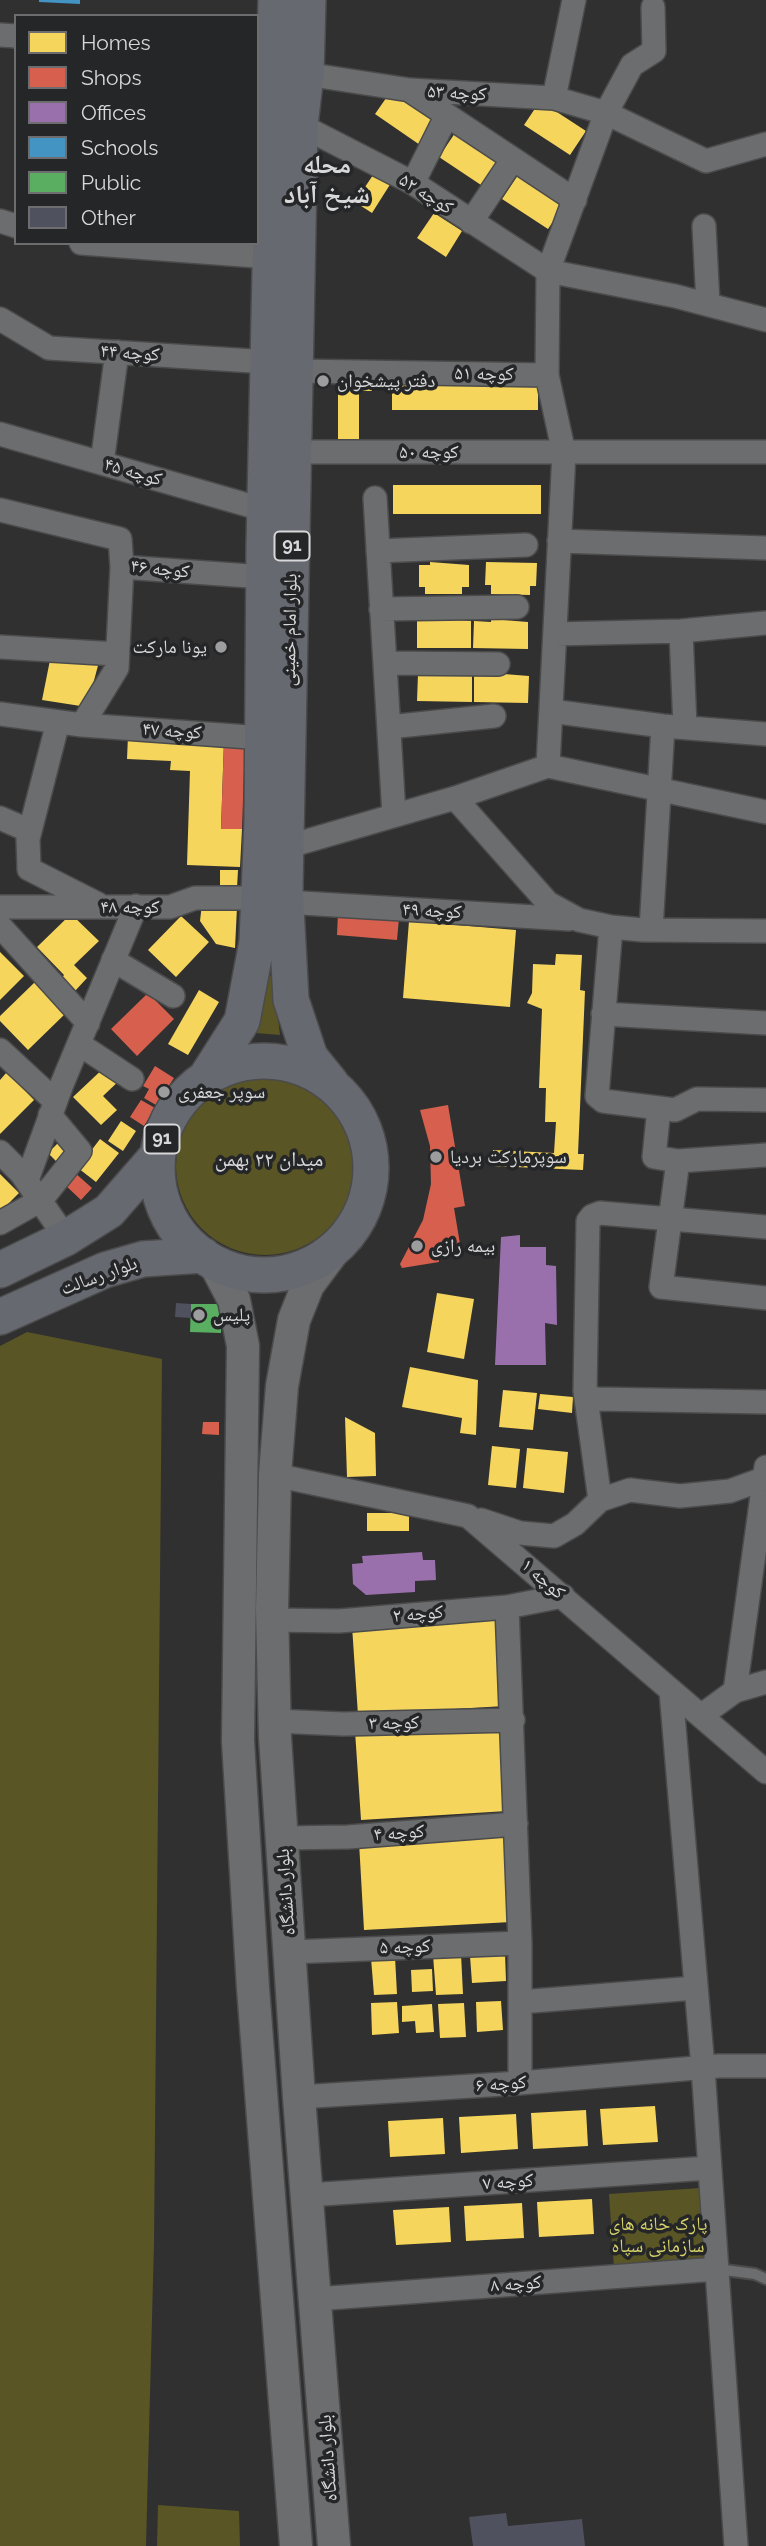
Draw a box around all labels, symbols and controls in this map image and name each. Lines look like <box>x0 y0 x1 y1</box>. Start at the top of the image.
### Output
legend <box>14 14 259 245</box>
text: Homes <box>81 30 151 55</box>
text: Shops <box>81 65 142 90</box>
street label: کوچه ۵۳ <box>427 80 487 106</box>
text: Offices <box>81 100 146 125</box>
text: Schools <box>81 135 158 160</box>
district label: محله شیخ آباد <box>284 149 370 210</box>
street label: کوچه ۵۲ <box>395 169 457 219</box>
text: Public <box>81 170 141 195</box>
text: Other <box>81 205 136 230</box>
street label: کوچه ۴۴ <box>100 340 160 366</box>
street label: کوچه ۵۱ <box>454 362 514 386</box>
place label: دفتر پیشخوان <box>337 370 435 392</box>
marker: دفتر پیشخوان <box>315 373 331 389</box>
street label: کوچه ۵۰ <box>399 441 459 463</box>
street label: کوچه ۴۵ <box>101 453 165 491</box>
road number: 91 <box>274 532 310 560</box>
street label: کوچه ۴۶ <box>129 555 191 583</box>
street label: بلوار امام خمینی <box>278 573 302 687</box>
place label: یونا مارکت <box>133 636 207 658</box>
marker: یونا مارکت <box>213 639 229 655</box>
street label: کوچه ۴۷ <box>142 718 202 744</box>
street label: کوچه ۴۸ <box>100 896 160 918</box>
street label: کوچه ۴۹ <box>402 898 462 924</box>
place label: سوپر جعفری <box>178 1081 265 1103</box>
marker: سوپر جعفری <box>156 1084 172 1100</box>
road number: 91 <box>144 1124 180 1154</box>
place label: سوپرمارکت بردیا <box>450 1146 567 1168</box>
district label: میدان ۲۲ بهمن <box>215 1147 323 1173</box>
marker: سوپرمارکت بردیا <box>428 1149 444 1165</box>
place label: بیمه رازی <box>431 1235 495 1257</box>
marker: بیمه رازی <box>409 1238 425 1254</box>
street label: بلوار رسالت <box>58 1252 140 1300</box>
place label: پلیس <box>213 1304 250 1326</box>
marker: پلیس <box>191 1307 207 1323</box>
street label: کوچه ۱ <box>516 1554 570 1604</box>
street label: کوچه ۲ <box>392 1600 444 1628</box>
street label: کوچه ۳ <box>368 1711 420 1735</box>
street label: کوچه ۴ <box>373 1820 425 1846</box>
street label: بلوار دانشگاه <box>272 1848 300 1936</box>
street label: کوچه ۵ <box>379 1935 431 1959</box>
street label: کوچه ۶ <box>475 2071 527 2097</box>
street label: کوچه ۷ <box>482 2169 534 2195</box>
park label: پارک خانه های سازمانی سپاه <box>609 2213 707 2257</box>
street label: کوچه ۸ <box>490 2271 542 2297</box>
street label: بلوار دانشگاه <box>314 2414 342 2502</box>

